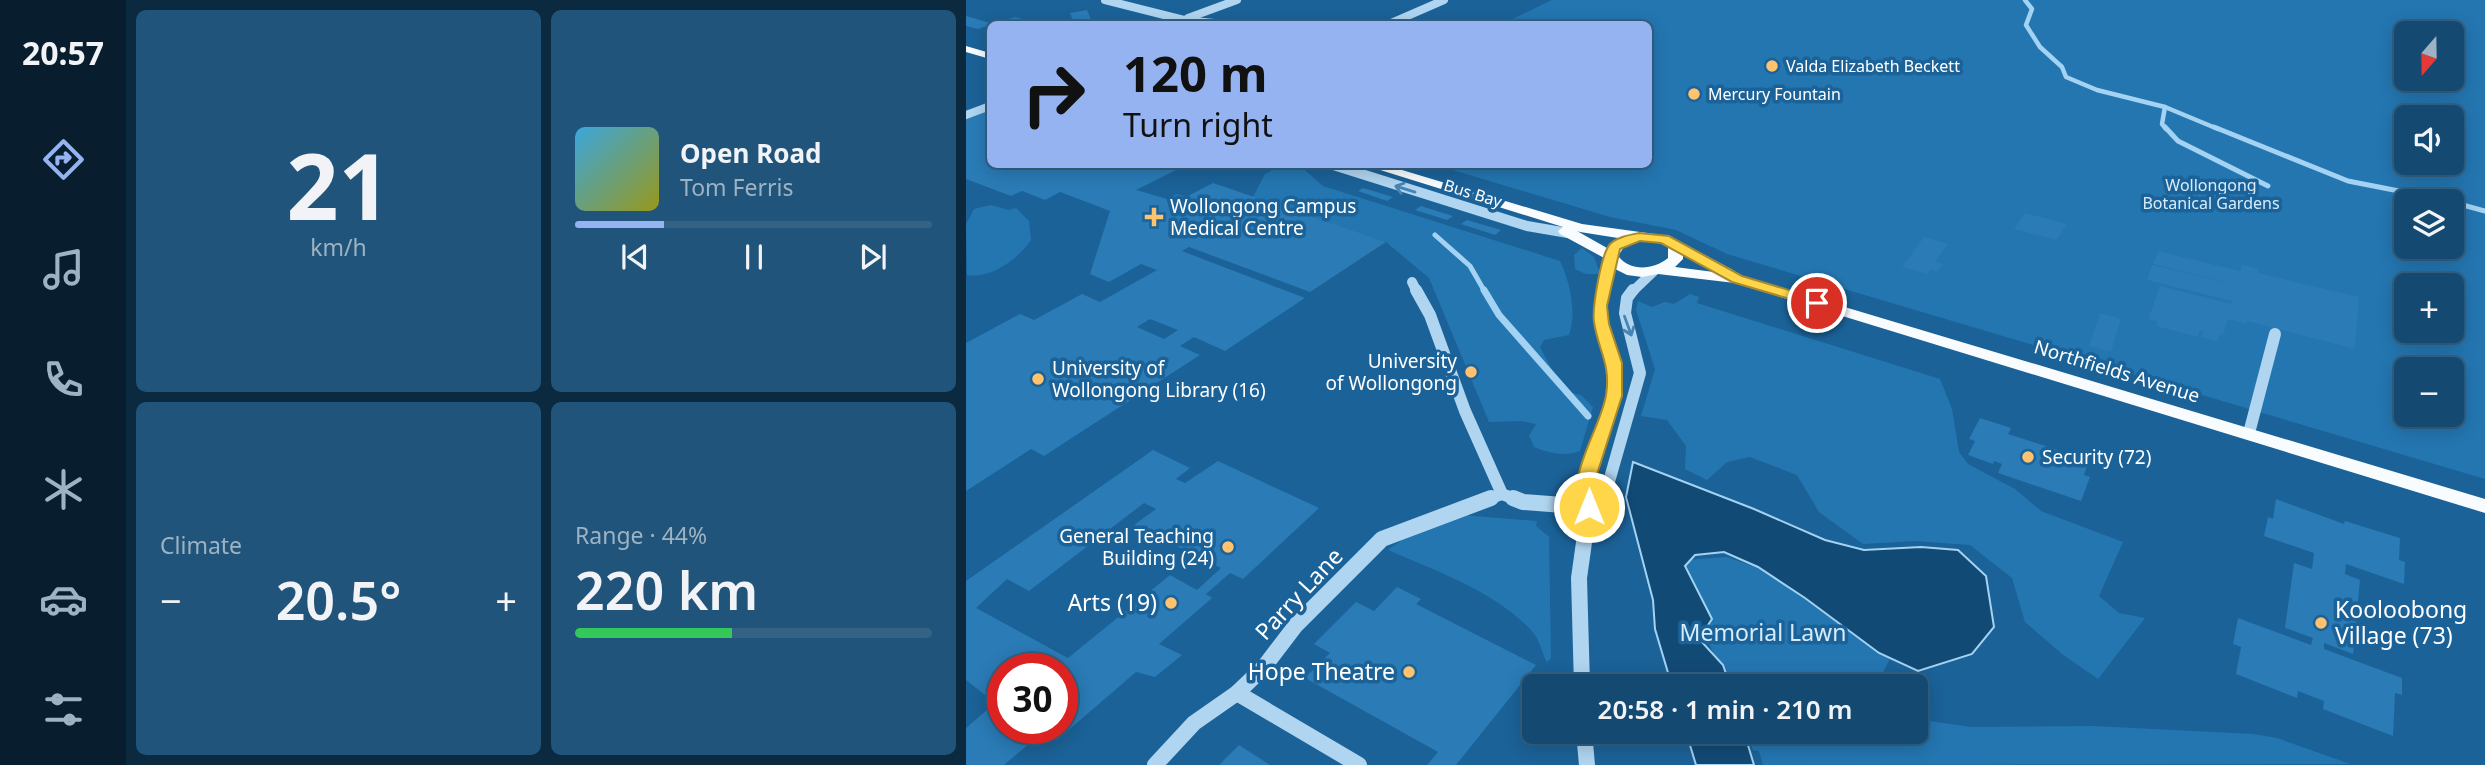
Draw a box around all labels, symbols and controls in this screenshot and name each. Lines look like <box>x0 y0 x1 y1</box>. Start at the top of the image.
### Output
north arrow <box>2394 21 2464 91</box>
map controls <box>2394 21 2464 427</box>
text: 20:57 <box>22 31 104 74</box>
text: 120 m <box>1123 40 1268 106</box>
icon: right <box>1008 49 1099 140</box>
place label: Valda Elizabeth Beckett <box>1786 55 1960 77</box>
marker: Valda Elizabeth Beckett <box>1764 58 1780 74</box>
place label: Mercury Fountain <box>1708 83 1841 105</box>
marker: Mercury Fountain <box>1686 86 1702 102</box>
text: Turn right <box>1123 103 1273 146</box>
button: sound <box>2394 105 2464 175</box>
text: 21 <box>286 123 391 247</box>
icon: directions <box>39 135 88 184</box>
text: Open Road <box>680 135 822 171</box>
text: Tom Ferris <box>680 171 793 203</box>
street label: Bus Bay <box>1441 174 1506 212</box>
park label: Wollongong Botanical Gardens <box>2142 174 2280 214</box>
one-way arrow <box>1395 181 1417 194</box>
button: layers <box>2394 189 2464 259</box>
place label: Wollongong Campus Medical Centre <box>1170 193 1356 241</box>
marker: Wollongong Campus Medical Centre <box>1144 207 1164 227</box>
text: km/h <box>310 231 367 263</box>
icon: previous <box>616 238 654 276</box>
icon: pause <box>735 238 773 276</box>
icon: next <box>854 238 892 276</box>
icon: music <box>39 245 88 294</box>
pin <box>1787 273 1847 333</box>
button: + <box>2394 273 2464 343</box>
icon: arrive <box>1798 284 1836 322</box>
one-way arrow <box>1623 315 1636 337</box>
street label: Northfields Avenue <box>2031 333 2203 409</box>
place label: University of Wollongong <box>1326 348 1457 396</box>
icon: phone <box>39 355 88 404</box>
place label: University of Wollongong Library (16) <box>1052 355 1266 403</box>
button: − <box>2394 357 2464 427</box>
marker: University of Wollongong <box>1463 364 1479 380</box>
marker: University of Wollongong Library (16) <box>1030 371 1046 387</box>
place label: Security (72) <box>2042 444 2151 470</box>
marker: Security (72) <box>2020 449 2036 465</box>
icon: climate <box>39 465 88 514</box>
position arrow <box>1552 470 1626 544</box>
text: Range · 44% <box>575 519 707 551</box>
place label: General Teaching Building (24) <box>1059 523 1214 571</box>
text: Climate <box>160 529 242 561</box>
marker: General Teaching Building (24) <box>1220 539 1236 555</box>
street label: Parry Lane <box>1247 540 1349 647</box>
text: 220 km <box>575 554 758 625</box>
text: 20.5° <box>276 564 401 635</box>
text: − <box>160 574 182 626</box>
text: + <box>495 574 517 626</box>
icon: car <box>39 575 88 624</box>
place label: Arts (19) <box>1067 586 1157 618</box>
place label: Kooloobong Village (73) <box>2335 593 2467 651</box>
marker: Arts (19) <box>1163 595 1179 611</box>
marker: Kooloobong Village (73) <box>2313 615 2329 631</box>
park label: Memorial Lawn <box>1680 616 1846 648</box>
speed limit sign: 30 <box>987 653 1078 744</box>
place label: Hope Theatre <box>1248 655 1395 687</box>
marker: Hope Theatre <box>1401 664 1417 680</box>
icon: filters <box>39 685 88 734</box>
text: 20:58 · 1 min · 210 m <box>1598 691 1852 727</box>

